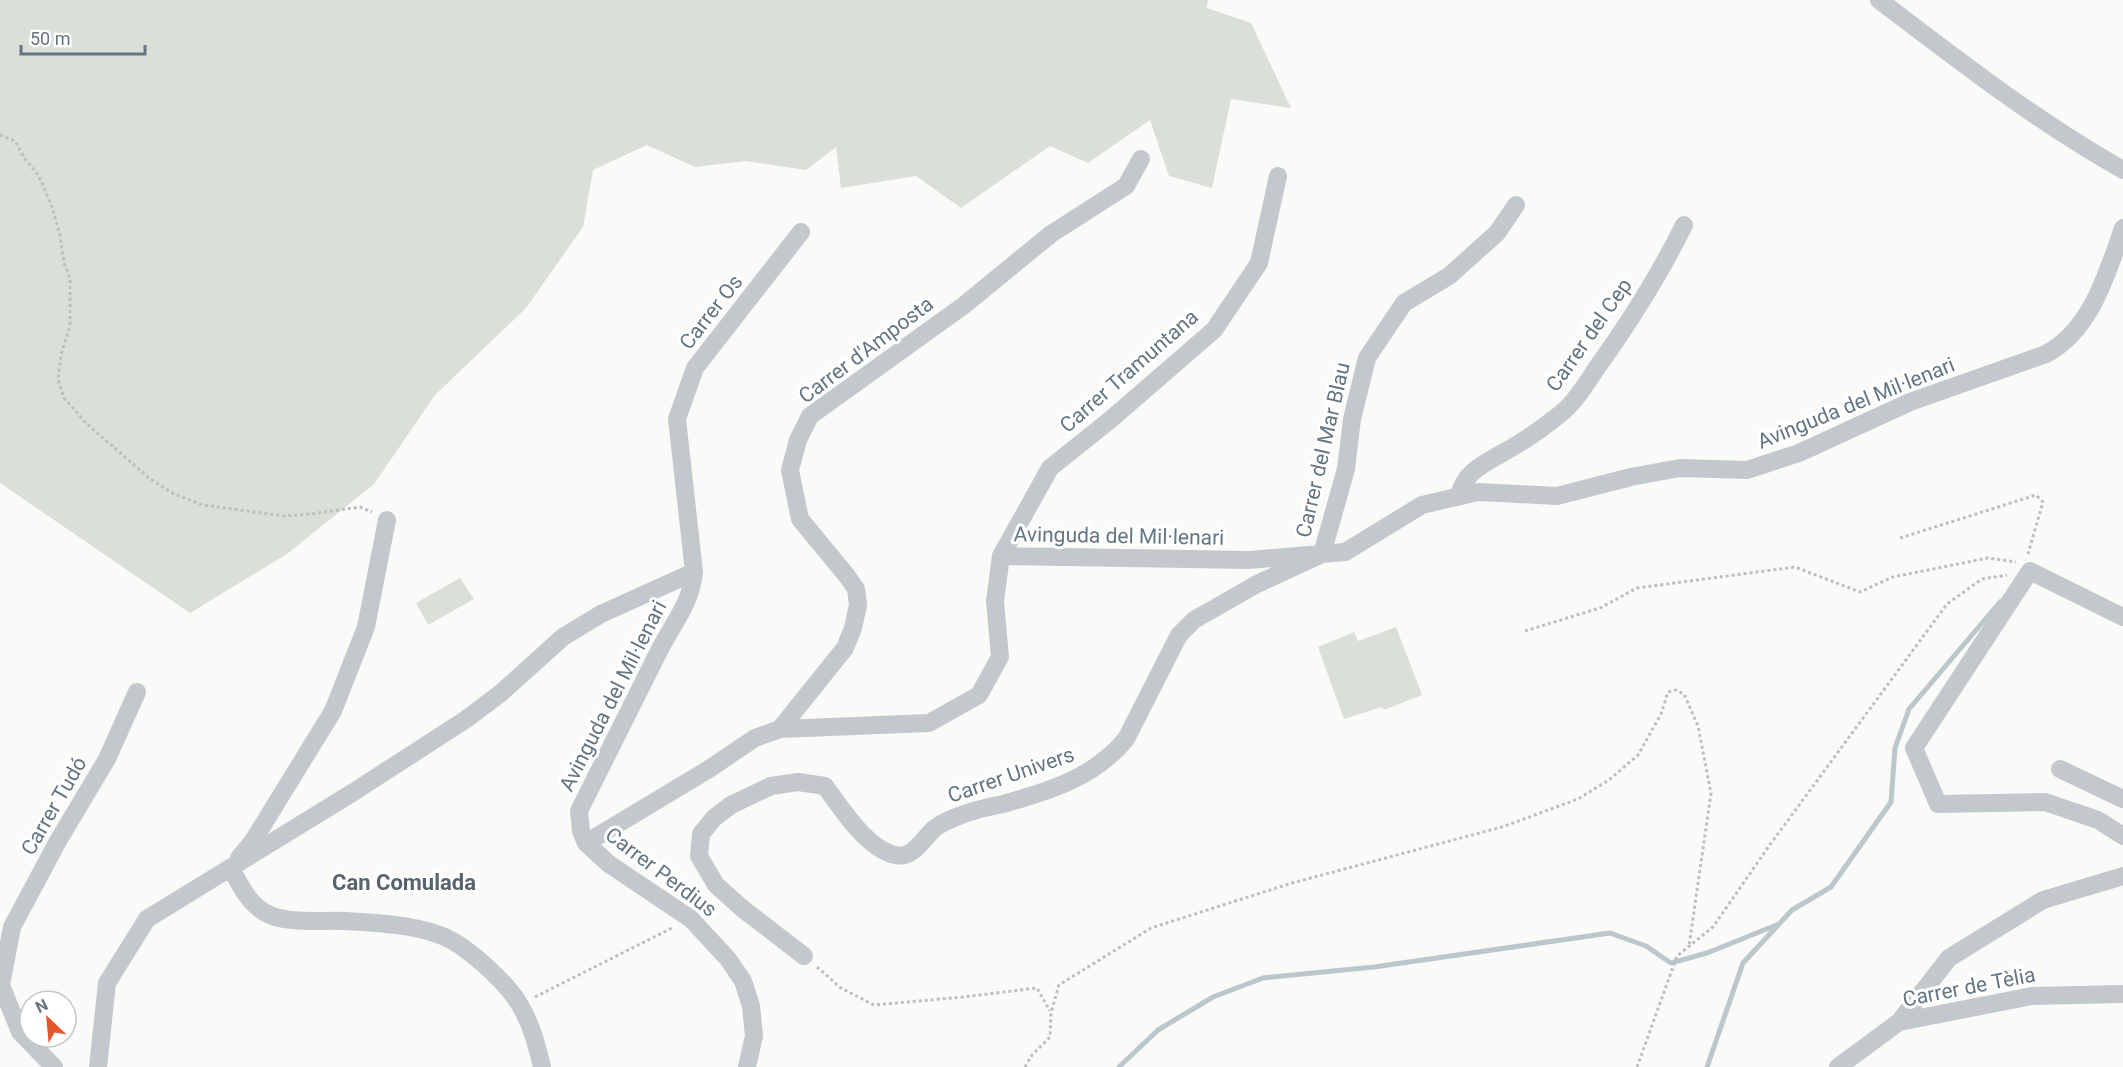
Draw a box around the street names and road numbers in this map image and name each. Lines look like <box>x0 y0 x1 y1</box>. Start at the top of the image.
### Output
street label: Carrer Os <box>674 270 748 354</box>
street label: Carrer del Cep <box>1541 274 1637 396</box>
street label: Carrer d'Amposta <box>794 292 938 408</box>
street label: Carrer Tramuntana <box>1055 305 1203 437</box>
street label: Avinguda del Mil·lenari <box>1754 352 1958 454</box>
street label: Carrer del Mar Blau <box>1291 360 1355 540</box>
street label: Avinguda del Mil·lenari <box>1013 522 1225 550</box>
street label: Avinguda del Mil·lenari <box>554 597 672 795</box>
street label: Carrer Univers <box>945 742 1077 808</box>
street label: Carrer Tudó <box>16 753 92 859</box>
street label: Carrer Perdius <box>601 822 721 922</box>
street label: Carrer de Tèlia <box>1901 962 2037 1012</box>

